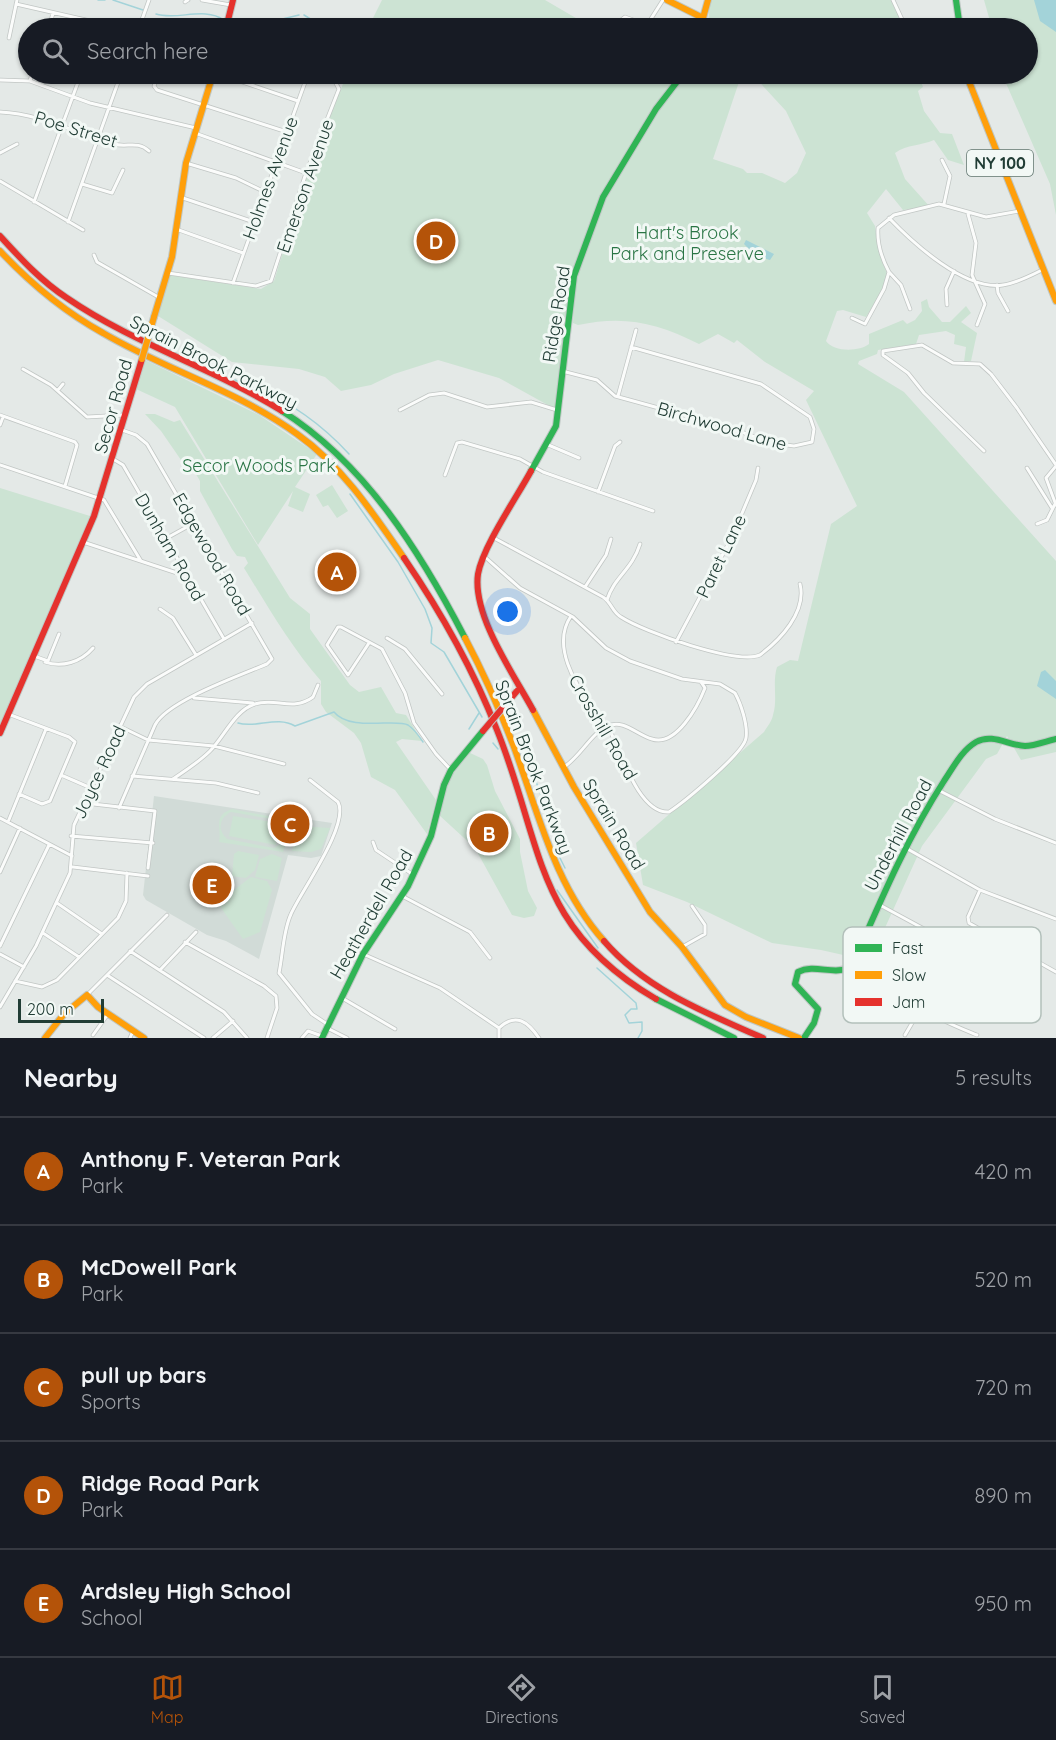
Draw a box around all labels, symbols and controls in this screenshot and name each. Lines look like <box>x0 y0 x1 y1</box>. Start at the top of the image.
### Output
search box <box>18 18 1038 84</box>
icon: search <box>39 35 72 68</box>
text: Search here <box>87 37 208 65</box>
street label: Poe Street <box>32 105 120 153</box>
street label: Holmes Avenue <box>237 113 303 243</box>
street label: Emerson Avenue <box>271 116 339 256</box>
road number: NY 100 <box>967 150 1033 176</box>
pin: D <box>416 218 456 264</box>
park label: Hart's Brook Park and Preserve <box>610 221 764 265</box>
street label: Ridge Road <box>537 264 575 364</box>
street label: Sprain Brook Parkway <box>126 310 302 414</box>
street label: Secor Road <box>89 356 137 456</box>
street label: Birchwood Lane <box>655 397 789 455</box>
park label: Secor Woods Park <box>182 454 336 477</box>
street label: Dunham Road <box>130 489 210 605</box>
street label: Edgewood Road <box>168 489 256 619</box>
street label: Paret Lane <box>691 510 751 602</box>
pin: A <box>318 550 356 594</box>
your location <box>493 597 522 626</box>
street label: Crosshill Road <box>564 670 642 784</box>
street label: Sprain Brook Parkway <box>490 676 578 858</box>
street label: Joyce Road <box>67 722 131 822</box>
street label: Sprain Road <box>578 774 650 874</box>
street label: Underhill Road <box>859 775 937 895</box>
pin: C <box>270 802 310 846</box>
pin: B <box>470 810 508 856</box>
street label: Heatherdell Road <box>325 845 417 983</box>
pin: E <box>192 862 232 908</box>
legend <box>843 927 1041 1023</box>
text: Fast <box>892 938 923 958</box>
text: Slow <box>892 965 926 985</box>
text: Jam <box>892 992 925 1012</box>
scale bar <box>18 996 104 1024</box>
text: 200 m <box>27 999 74 1019</box>
text: Nearby <box>24 1061 118 1094</box>
text: 5 results <box>955 1065 1032 1090</box>
text: Anthony F. Veteran Park <box>81 1145 341 1173</box>
text: A <box>37 1159 50 1184</box>
text: 420 m <box>975 1159 1032 1184</box>
text: Park <box>81 1173 123 1198</box>
text: McDowell Park <box>81 1253 237 1281</box>
text: B <box>37 1267 50 1292</box>
text: 520 m <box>974 1267 1032 1292</box>
text: Park <box>81 1281 123 1306</box>
text: pull up bars <box>81 1361 206 1389</box>
text: C <box>37 1375 50 1400</box>
text: 720 m <box>975 1375 1032 1400</box>
text: Sports <box>81 1389 141 1414</box>
text: Ridge Road Park <box>81 1469 259 1497</box>
text: D <box>36 1483 51 1508</box>
text: 890 m <box>974 1483 1032 1508</box>
text: Park <box>81 1497 123 1522</box>
text: Ardsley High School <box>81 1577 291 1605</box>
text: E <box>38 1591 49 1616</box>
text: 950 m <box>974 1591 1032 1616</box>
text: School <box>81 1605 143 1630</box>
tab: Map <box>151 1671 184 1727</box>
tab: Directions <box>485 1671 558 1727</box>
tab: Saved <box>860 1671 905 1727</box>

